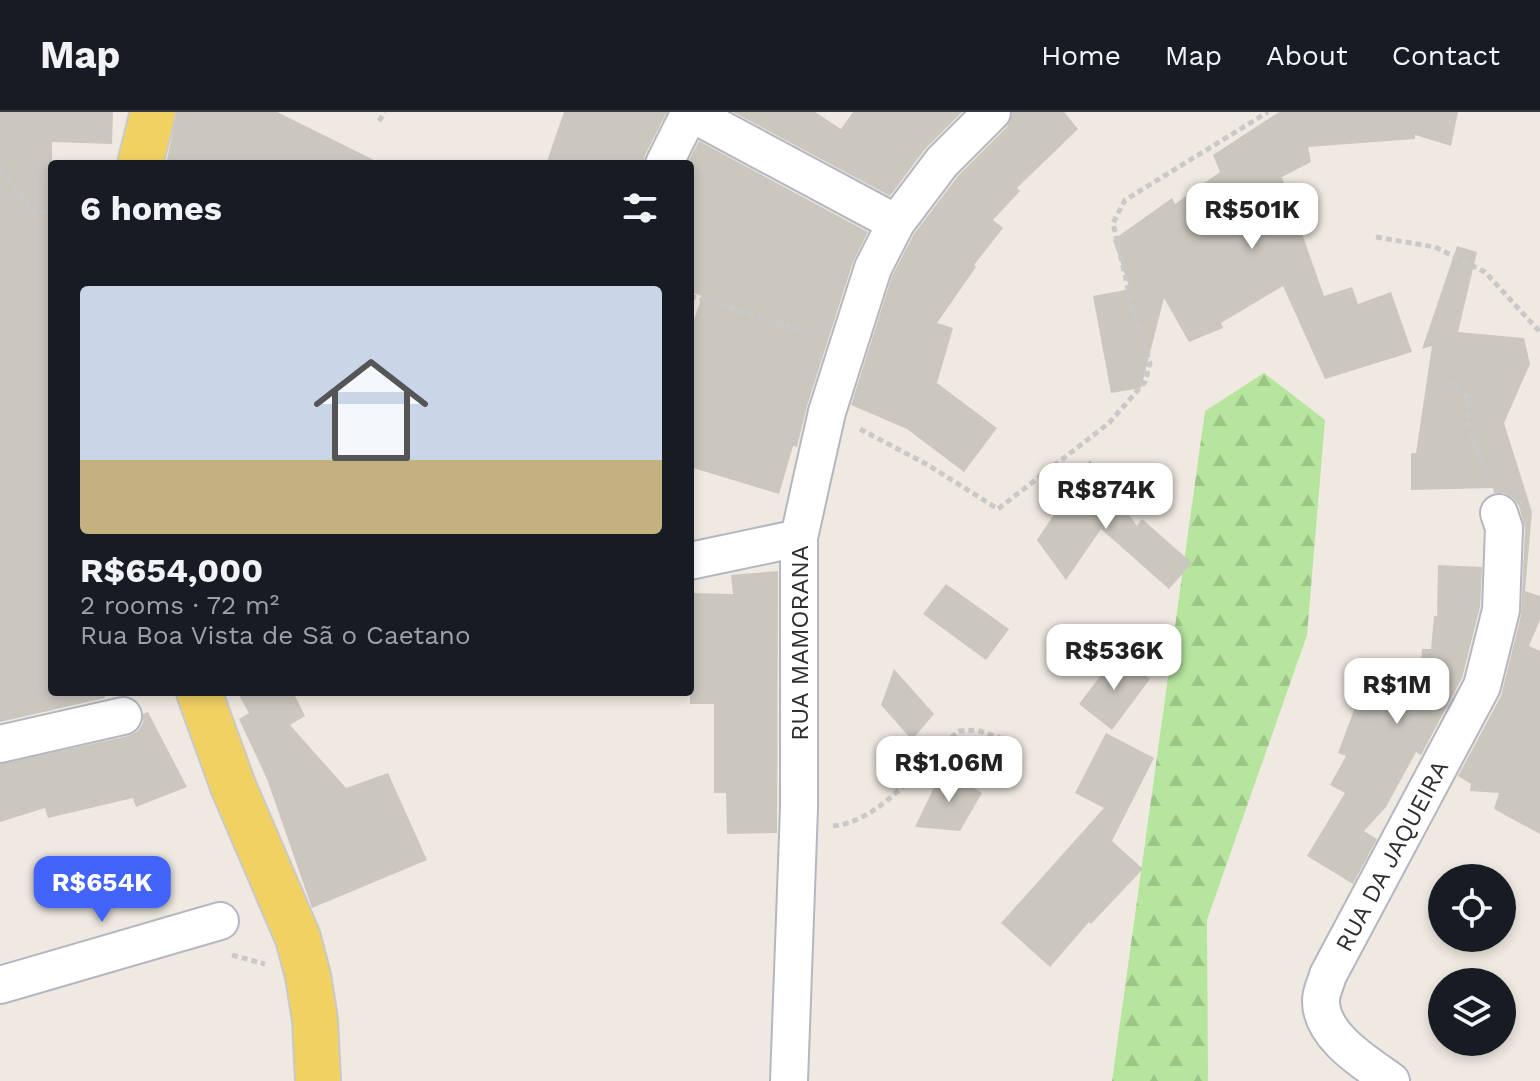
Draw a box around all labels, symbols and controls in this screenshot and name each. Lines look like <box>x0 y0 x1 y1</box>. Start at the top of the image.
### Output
text: Map <box>40 33 120 77</box>
text: Home <box>1041 39 1121 72</box>
text: Map <box>1165 39 1222 72</box>
text: About <box>1266 39 1348 72</box>
text: Contact <box>1392 39 1500 72</box>
pin: R$501K <box>1187 183 1317 251</box>
icon: filters <box>618 186 662 230</box>
text: 6 homes <box>80 188 222 228</box>
text: R$501K <box>1204 194 1300 224</box>
icon: home <box>299 338 443 482</box>
pin: R$874K <box>1041 463 1171 531</box>
text: R$874K <box>1057 474 1155 504</box>
street label: RUA MAMORANA <box>786 545 814 741</box>
text: R$654,000 <box>80 550 263 590</box>
text: 2 rooms · 72 m² <box>80 590 279 620</box>
text: Rua Boa Vista de Sã o Caetano <box>80 620 471 650</box>
pin: R$536K <box>1049 624 1179 692</box>
text: R$536K <box>1064 635 1164 665</box>
pin: R$1M <box>1350 658 1444 726</box>
text: R$1M <box>1362 669 1432 699</box>
pin: R$1.06M <box>875 736 1023 804</box>
text: R$1.06M <box>894 747 1004 777</box>
street label: RUA DA JAQUEIRA <box>1330 756 1454 956</box>
pin: R$654K <box>37 856 167 924</box>
map controls <box>1428 864 1516 1056</box>
button: locate <box>1428 864 1516 952</box>
text: R$654K <box>52 867 152 897</box>
button: layers <box>1428 968 1516 1056</box>

